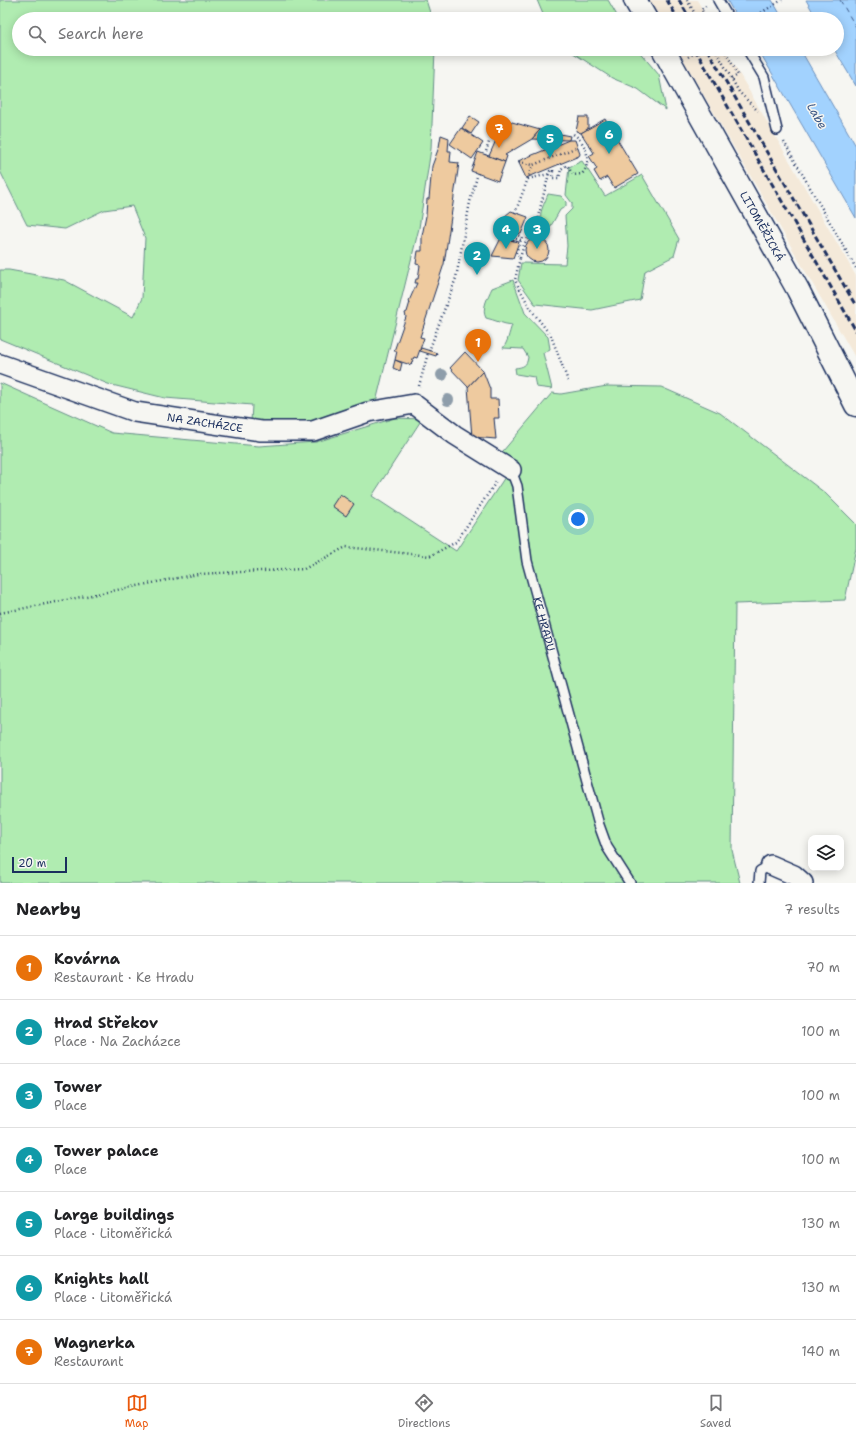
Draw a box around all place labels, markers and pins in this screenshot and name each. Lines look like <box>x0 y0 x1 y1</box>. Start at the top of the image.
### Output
pin: 7 <box>486 115 512 148</box>
pin: 6 <box>596 121 622 154</box>
pin: 5 <box>537 125 563 158</box>
pin: 4 <box>493 216 519 249</box>
pin: 3 <box>524 216 550 249</box>
pin: 2 <box>464 242 490 275</box>
pin: 1 <box>465 329 491 362</box>

